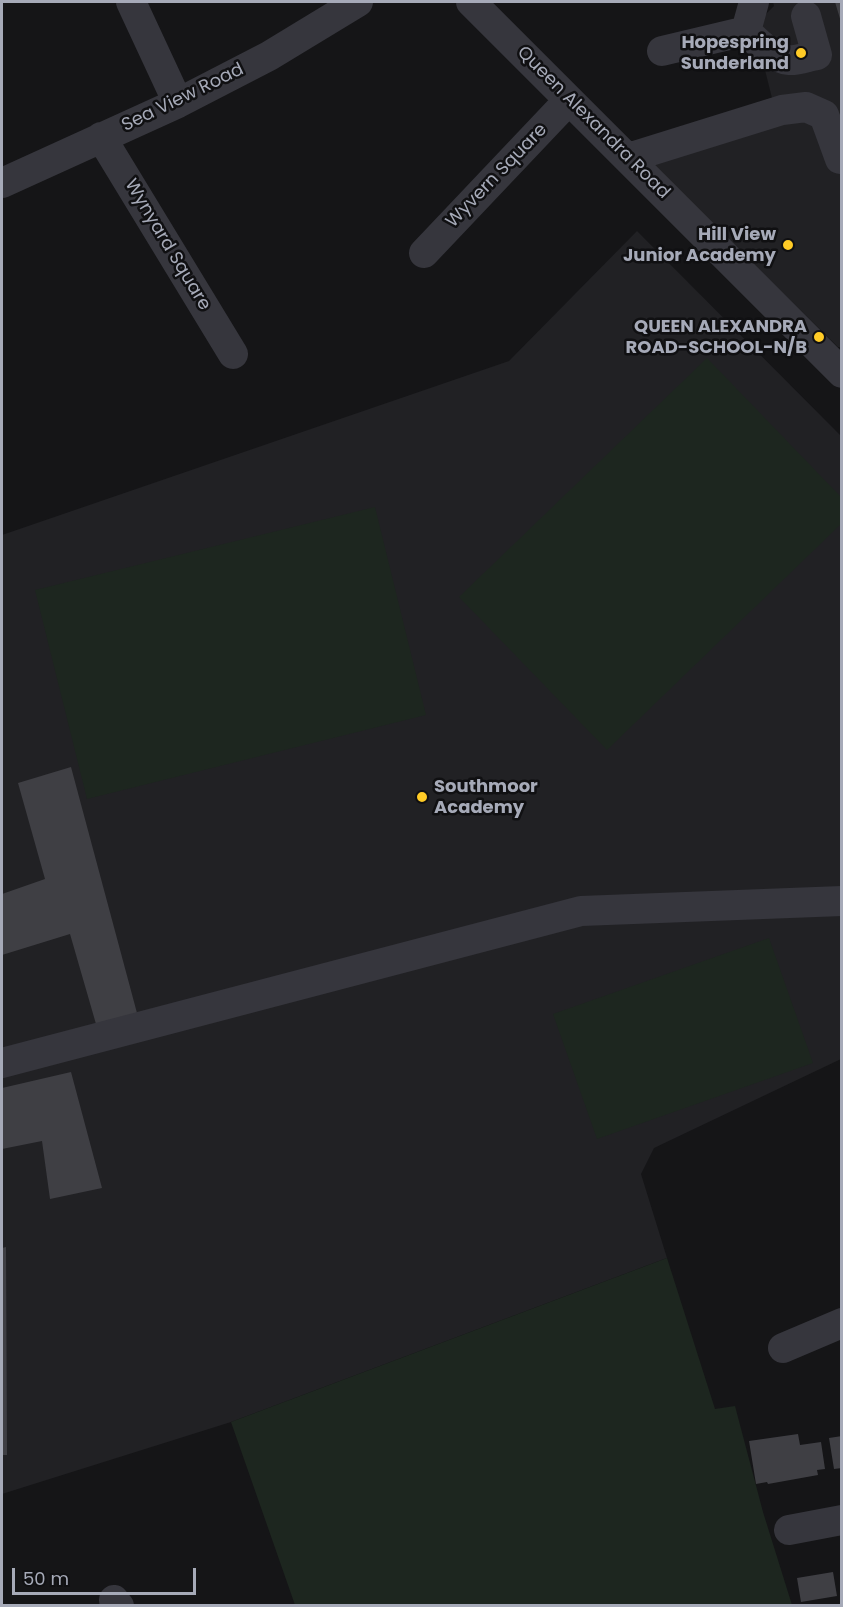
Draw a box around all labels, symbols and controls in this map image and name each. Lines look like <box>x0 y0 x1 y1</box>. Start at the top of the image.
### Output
place label: Hopespring Sunderland <box>681 32 789 74</box>
street label: Queen Alexandra Road <box>512 42 674 204</box>
marker: Hopespring Sunderland <box>794 46 808 60</box>
street label: Sea View Road <box>119 59 247 137</box>
street label: Wyvern Square <box>442 119 552 233</box>
street label: Wynyard Square <box>119 175 215 315</box>
place label: Hill View Junior Academy <box>623 224 776 266</box>
marker: Hill View Junior Academy <box>781 238 795 252</box>
place label: QUEEN ALEXANDRA ROAD-SCHOOL-N/B <box>626 316 807 358</box>
marker: QUEEN ALEXANDRA ROAD-SCHOOL-N/B <box>812 330 826 344</box>
place label: Southmoor Academy <box>434 776 538 818</box>
marker: Southmoor Academy <box>415 790 429 804</box>
scale bar <box>15 1556 200 1594</box>
text: 50 m <box>23 1566 69 1591</box>

